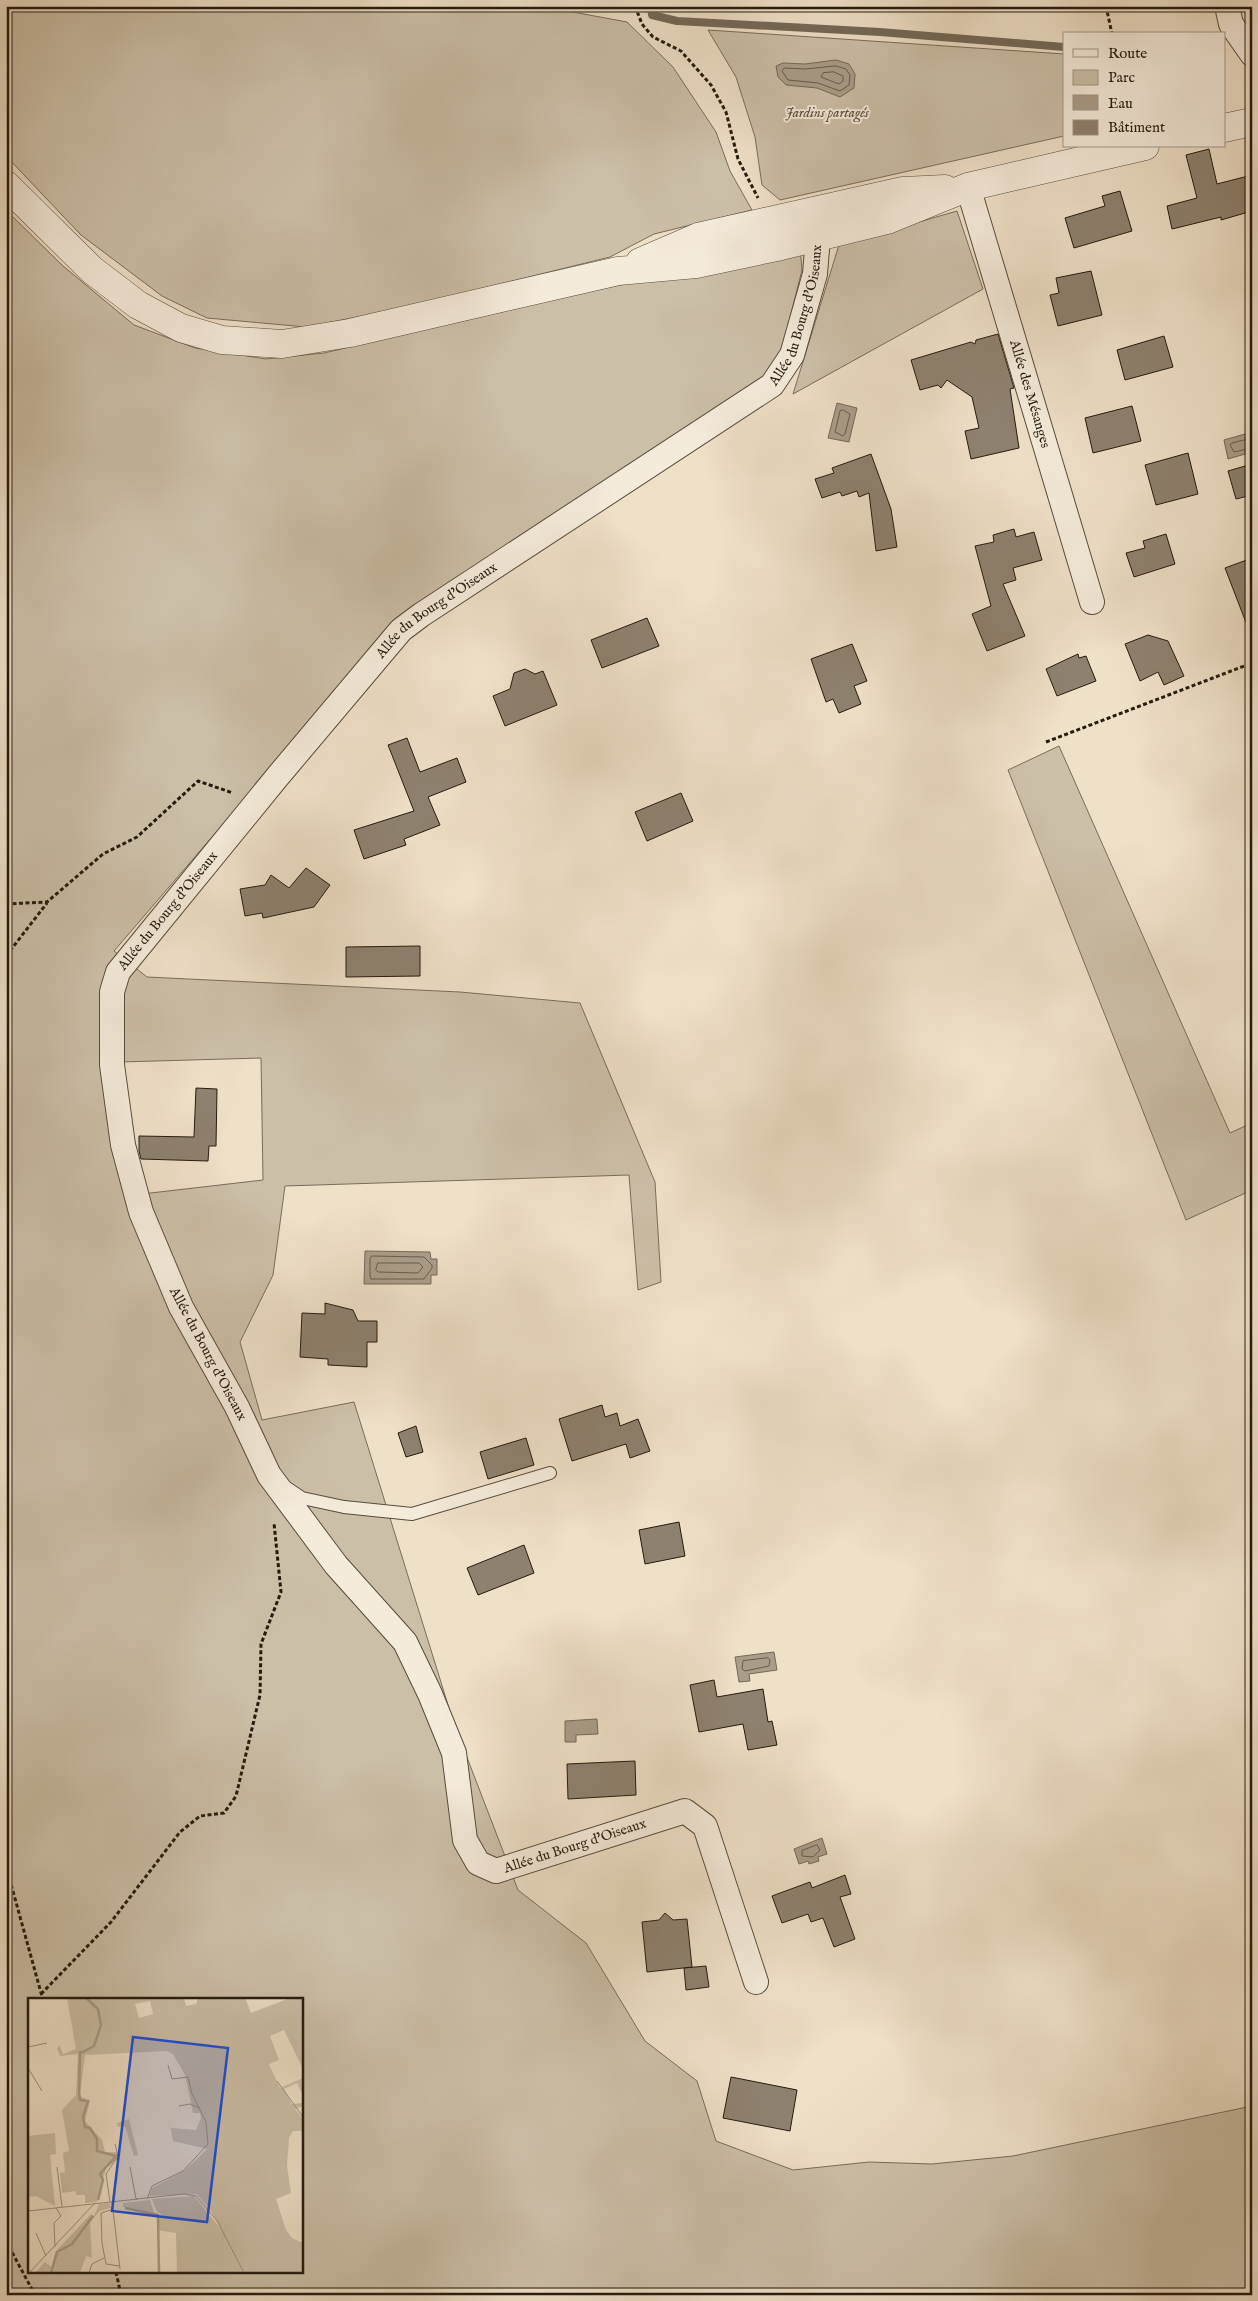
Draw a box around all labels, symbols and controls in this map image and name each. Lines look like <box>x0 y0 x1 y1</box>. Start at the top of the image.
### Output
legend <box>1063 32 1226 148</box>
text: Route <box>1108 44 1147 63</box>
text: Parc <box>1108 68 1135 87</box>
text: Eau <box>1108 94 1133 113</box>
park label: Jardins partagés <box>785 104 870 123</box>
text: Bâtiment <box>1108 118 1165 137</box>
street label: Allée du Bourg d'Oiseaux <box>764 244 826 390</box>
street label: Allée des Mésanges <box>1005 337 1054 450</box>
street label: Allée du Bourg d'Oiseaux <box>371 558 501 663</box>
street label: Allée du Bourg d'Oiseaux <box>113 847 222 975</box>
street label: Allée du Bourg d'Oiseaux <box>165 1283 251 1424</box>
street label: Allée du Bourg d'Oiseaux <box>501 1814 649 1878</box>
inset map <box>28 1998 302 2274</box>

